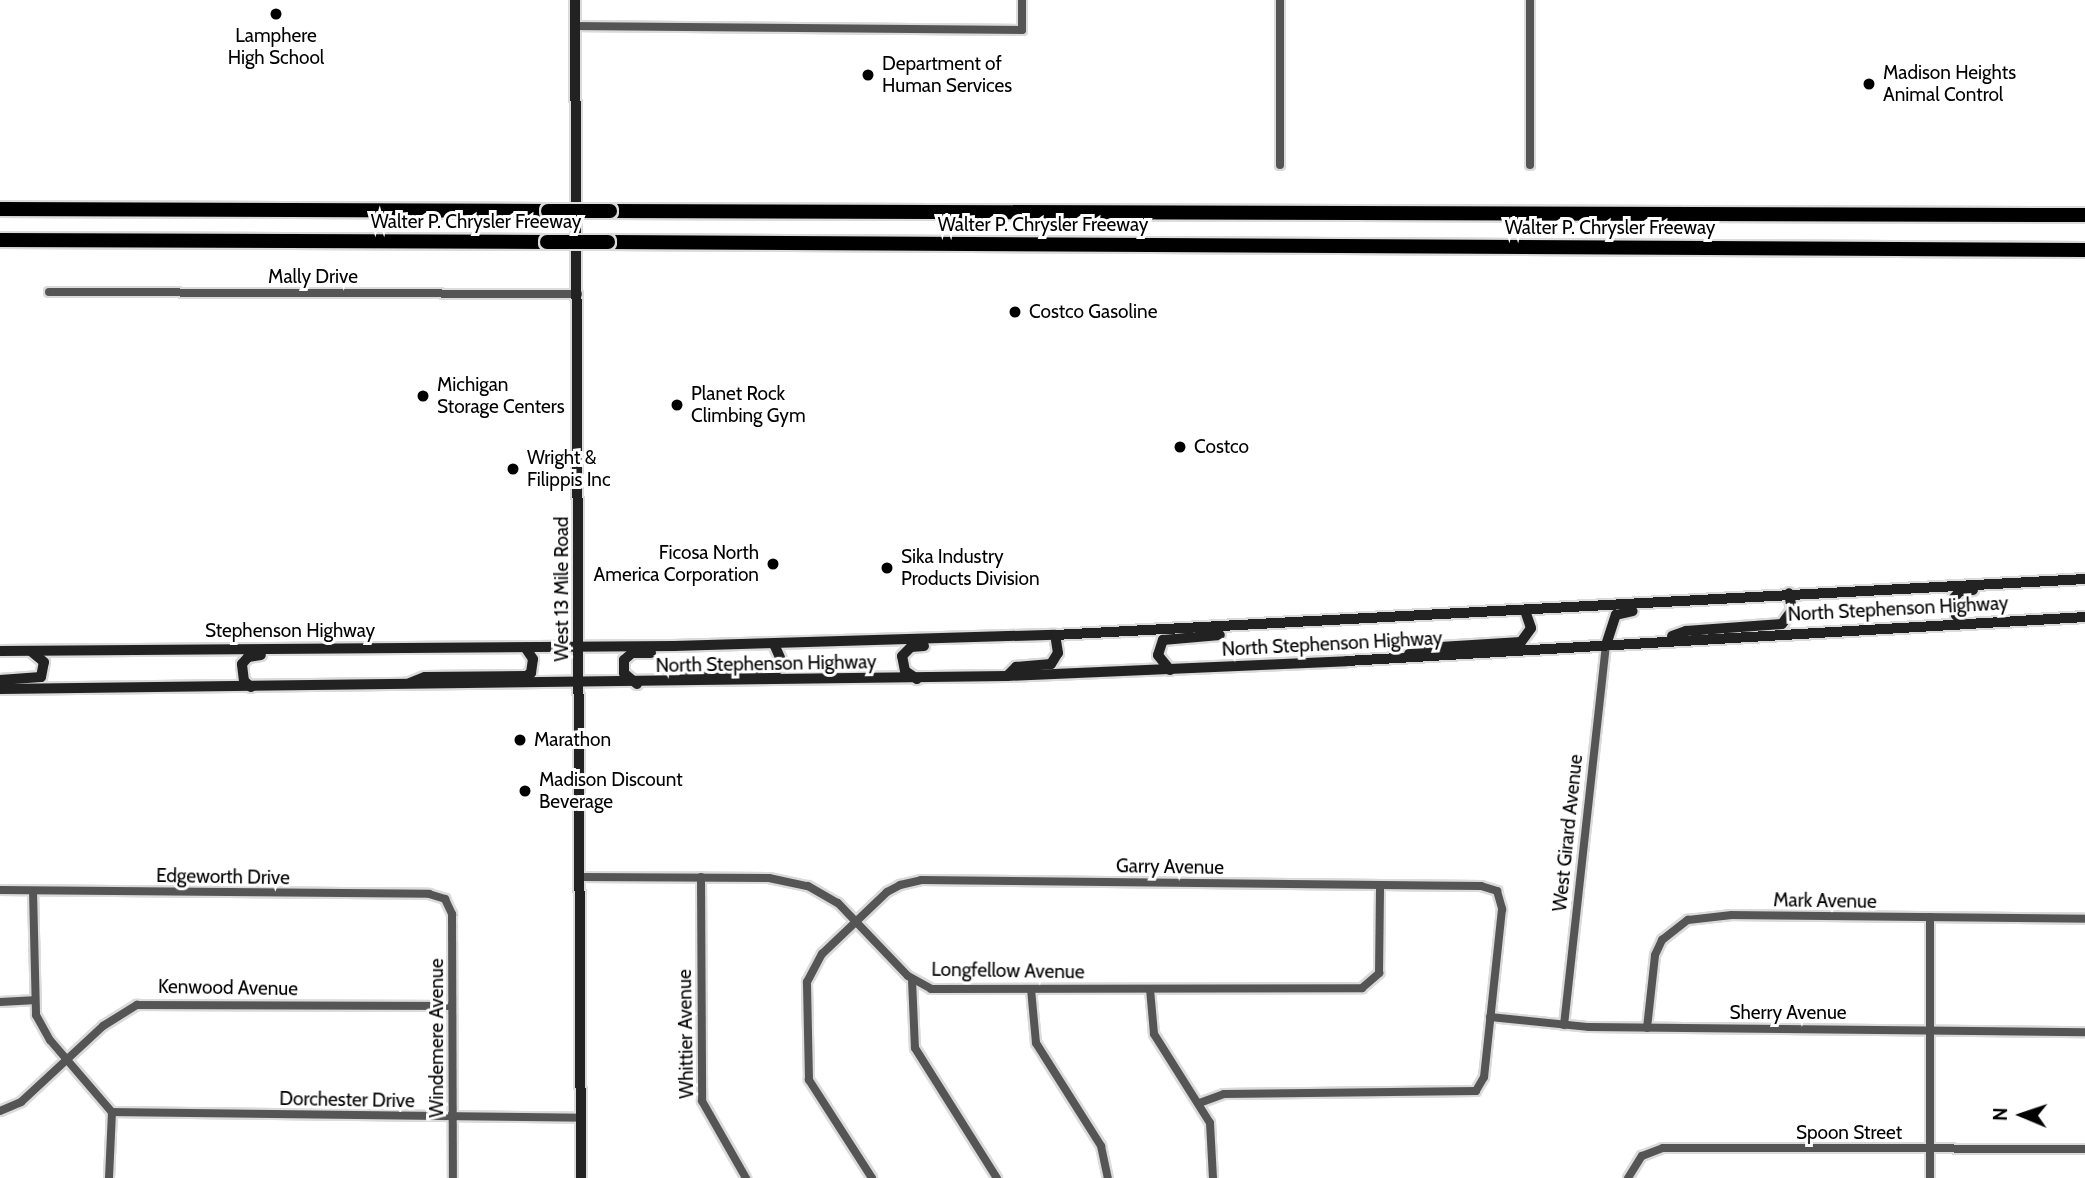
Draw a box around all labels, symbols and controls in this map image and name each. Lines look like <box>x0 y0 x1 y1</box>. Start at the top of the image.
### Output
marker: Lamphere High School <box>268 6 284 22</box>
place label: Lamphere High School <box>228 25 324 69</box>
place label: Department of Human Services <box>882 53 1012 97</box>
place label: Madison Heights Animal Control <box>1883 62 2016 106</box>
marker: Department of Human Services <box>860 67 876 83</box>
marker: Madison Heights Animal Control <box>1861 76 1877 92</box>
street label: Walter P. Chrysler Freeway <box>371 211 581 233</box>
street label: Walter P. Chrysler Freeway <box>938 214 1148 236</box>
street label: Walter P. Chrysler Freeway <box>1505 217 1715 239</box>
street label: Mally Drive <box>268 266 358 288</box>
place label: Costco Gasoline <box>1029 301 1157 323</box>
marker: Costco Gasoline <box>1007 304 1023 320</box>
place label: Michigan Storage Centers <box>437 374 565 418</box>
place label: Planet Rock Climbing Gym <box>691 383 806 427</box>
marker: Michigan Storage Centers <box>415 388 431 404</box>
marker: Planet Rock Climbing Gym <box>669 397 685 413</box>
place label: Costco <box>1194 436 1249 458</box>
marker: Costco <box>1172 439 1188 455</box>
place label: Wright & Filippis Inc <box>527 447 611 491</box>
marker: Wright & Filippis Inc <box>505 461 521 477</box>
street label: West 13 Mile Road <box>551 516 573 662</box>
place label: Ficosa North America Corporation <box>594 542 759 586</box>
place label: Sika Industry Products Division <box>901 546 1040 590</box>
marker: Ficosa North America Corporation <box>765 556 781 572</box>
marker: Sika Industry Products Division <box>879 560 895 576</box>
street label: North Stephenson Highway <box>1787 592 2009 626</box>
street label: Stephenson Highway <box>205 620 375 642</box>
street label: North Stephenson Highway <box>1221 627 1443 661</box>
street label: North Stephenson Highway <box>655 651 877 677</box>
place label: Marathon <box>534 729 611 751</box>
marker: Marathon <box>512 732 528 748</box>
street label: West Girard Avenue <box>1548 753 1588 913</box>
place label: Madison Discount Beverage <box>539 769 683 813</box>
marker: Madison Discount Beverage <box>517 783 533 799</box>
street label: Garry Avenue <box>1116 855 1224 879</box>
street label: Edgeworth Drive <box>156 864 290 890</box>
street label: Mark Avenue <box>1773 889 1877 913</box>
street label: Windemere Avenue <box>426 958 448 1118</box>
street label: Longfellow Avenue <box>931 958 1085 984</box>
street label: Whittier Avenue <box>673 969 699 1099</box>
street label: Kenwood Avenue <box>158 975 298 1001</box>
street label: Sherry Avenue <box>1729 1002 1847 1024</box>
north arrow <box>1987 1080 2057 1150</box>
street label: Dorchester Drive <box>279 1087 415 1113</box>
text: N <box>1989 1107 2012 1121</box>
street label: Spoon Street <box>1796 1122 1902 1144</box>

